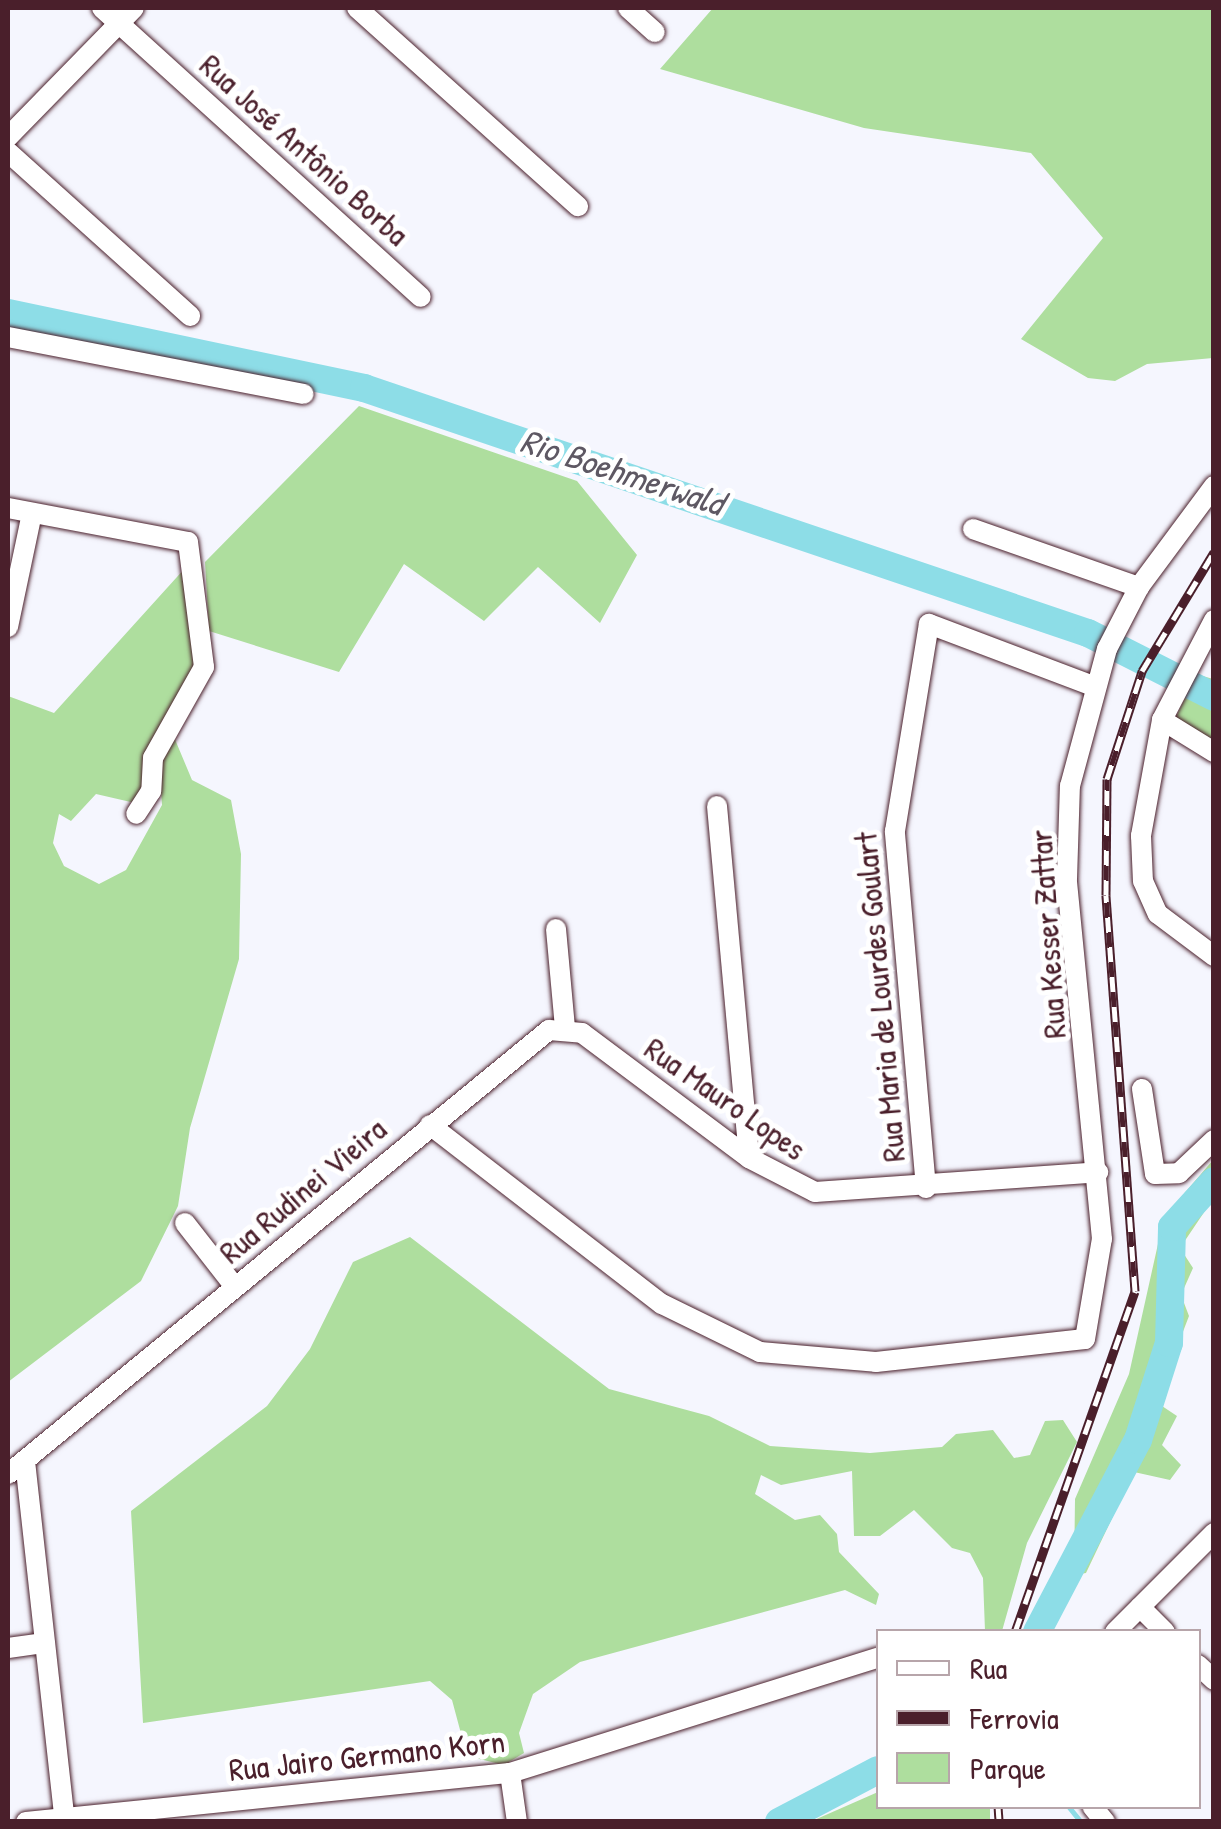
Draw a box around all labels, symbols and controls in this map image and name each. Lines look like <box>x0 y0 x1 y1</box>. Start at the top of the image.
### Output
street label: Rua José Antônio Borba <box>192 46 416 254</box>
water label: Rio Boehmerwald <box>515 420 729 524</box>
street label: Rua Kesser Zattar <box>1022 828 1074 1040</box>
street label: Rua Maria de Lourdes Goulart <box>846 830 914 1164</box>
street label: Rua Mauro Lopes <box>637 1029 813 1169</box>
street label: Rua Rudinei Vieira <box>212 1110 394 1272</box>
legend <box>876 1629 1201 1809</box>
text: Rua <box>970 1648 1007 1688</box>
text: Ferrovia <box>970 1698 1059 1738</box>
street label: Rua Jairo Germano Korn <box>227 1722 507 1790</box>
text: Parque <box>970 1748 1046 1788</box>

